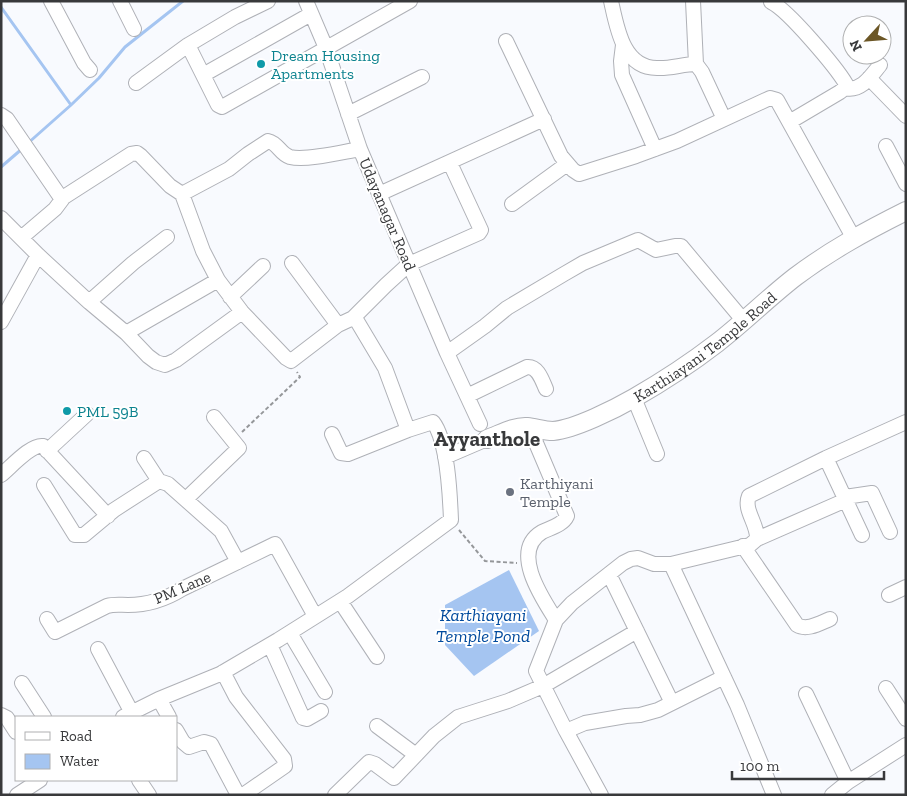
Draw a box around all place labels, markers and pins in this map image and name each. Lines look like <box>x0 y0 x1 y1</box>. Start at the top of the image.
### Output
place label: Dream Housing Apartments <box>271 46 380 83</box>
marker: Dream Housing Apartments <box>255 58 267 70</box>
place label: PML 59B <box>77 402 139 421</box>
marker: PML 59B <box>61 405 73 417</box>
place label: Karthiyani Temple <box>520 474 594 511</box>
marker: Karthiyani Temple <box>504 486 516 498</box>

